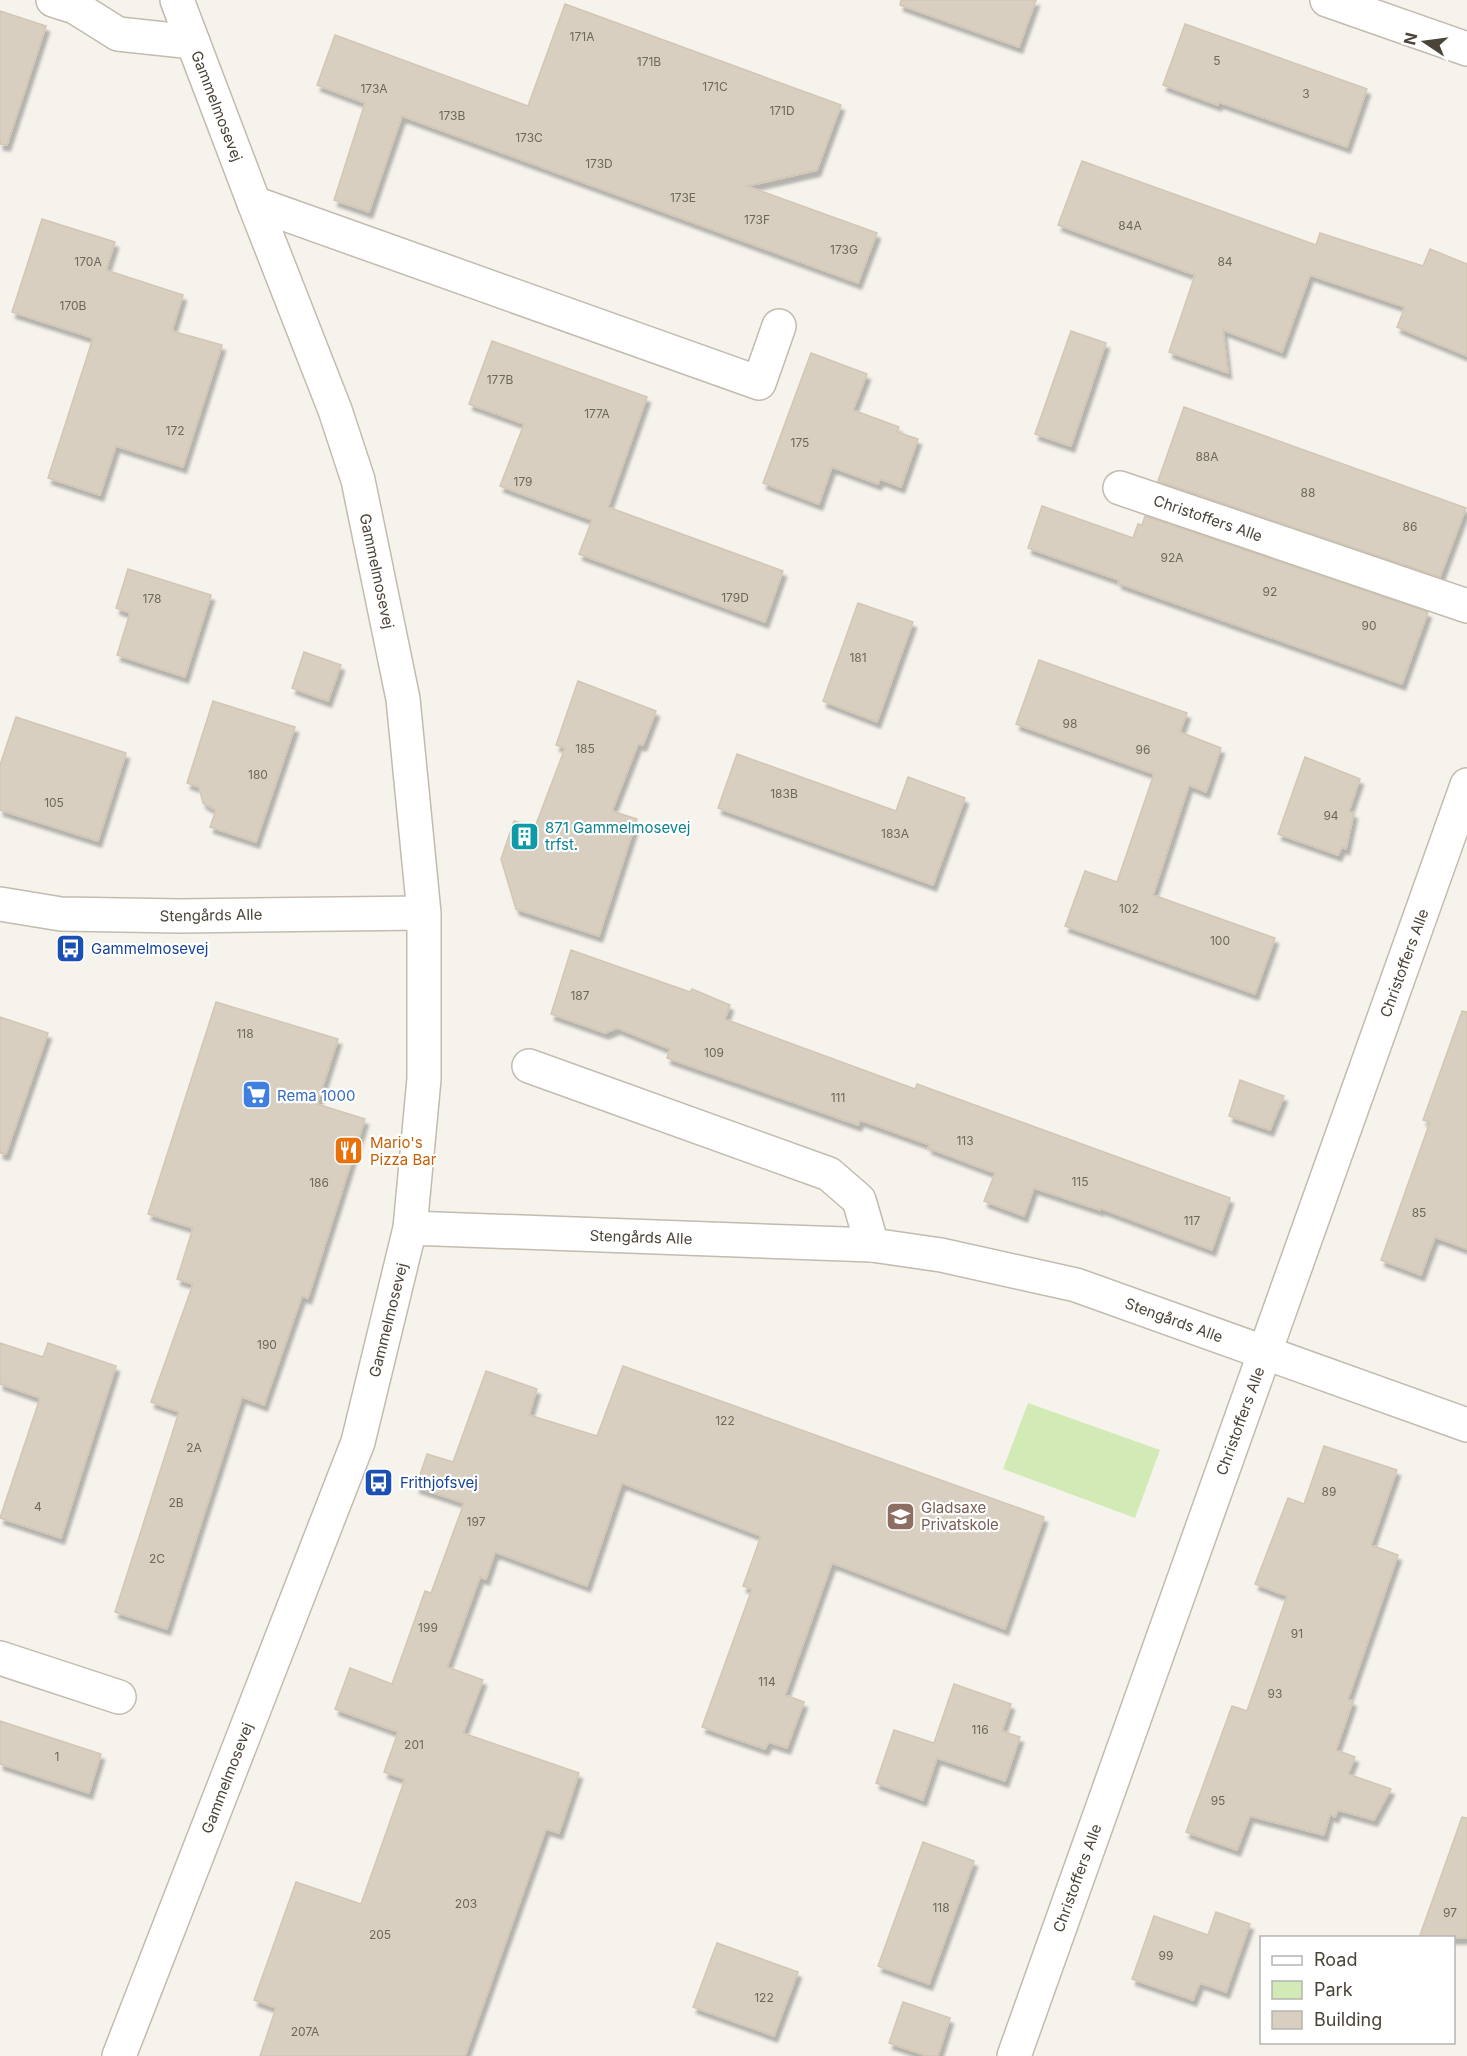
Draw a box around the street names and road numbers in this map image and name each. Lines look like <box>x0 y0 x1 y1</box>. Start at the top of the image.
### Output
street label: Gammelmosevej <box>187 48 247 164</box>
street label: Christoffers Alle <box>1151 490 1265 546</box>
street label: Gammelmosevej <box>356 512 398 630</box>
street label: Stengårds Alle <box>159 905 263 925</box>
street label: Christoffers Alle <box>1376 906 1432 1020</box>
street label: Stengårds Alle <box>589 1226 693 1248</box>
street label: Gammelmosevej <box>365 1261 411 1379</box>
street label: Stengårds Alle <box>1122 1294 1226 1346</box>
street label: Christoffers Alle <box>1212 1364 1268 1478</box>
street label: Gammelmosevej <box>197 1720 257 1836</box>
street label: Christoffers Alle <box>1049 1821 1105 1935</box>

